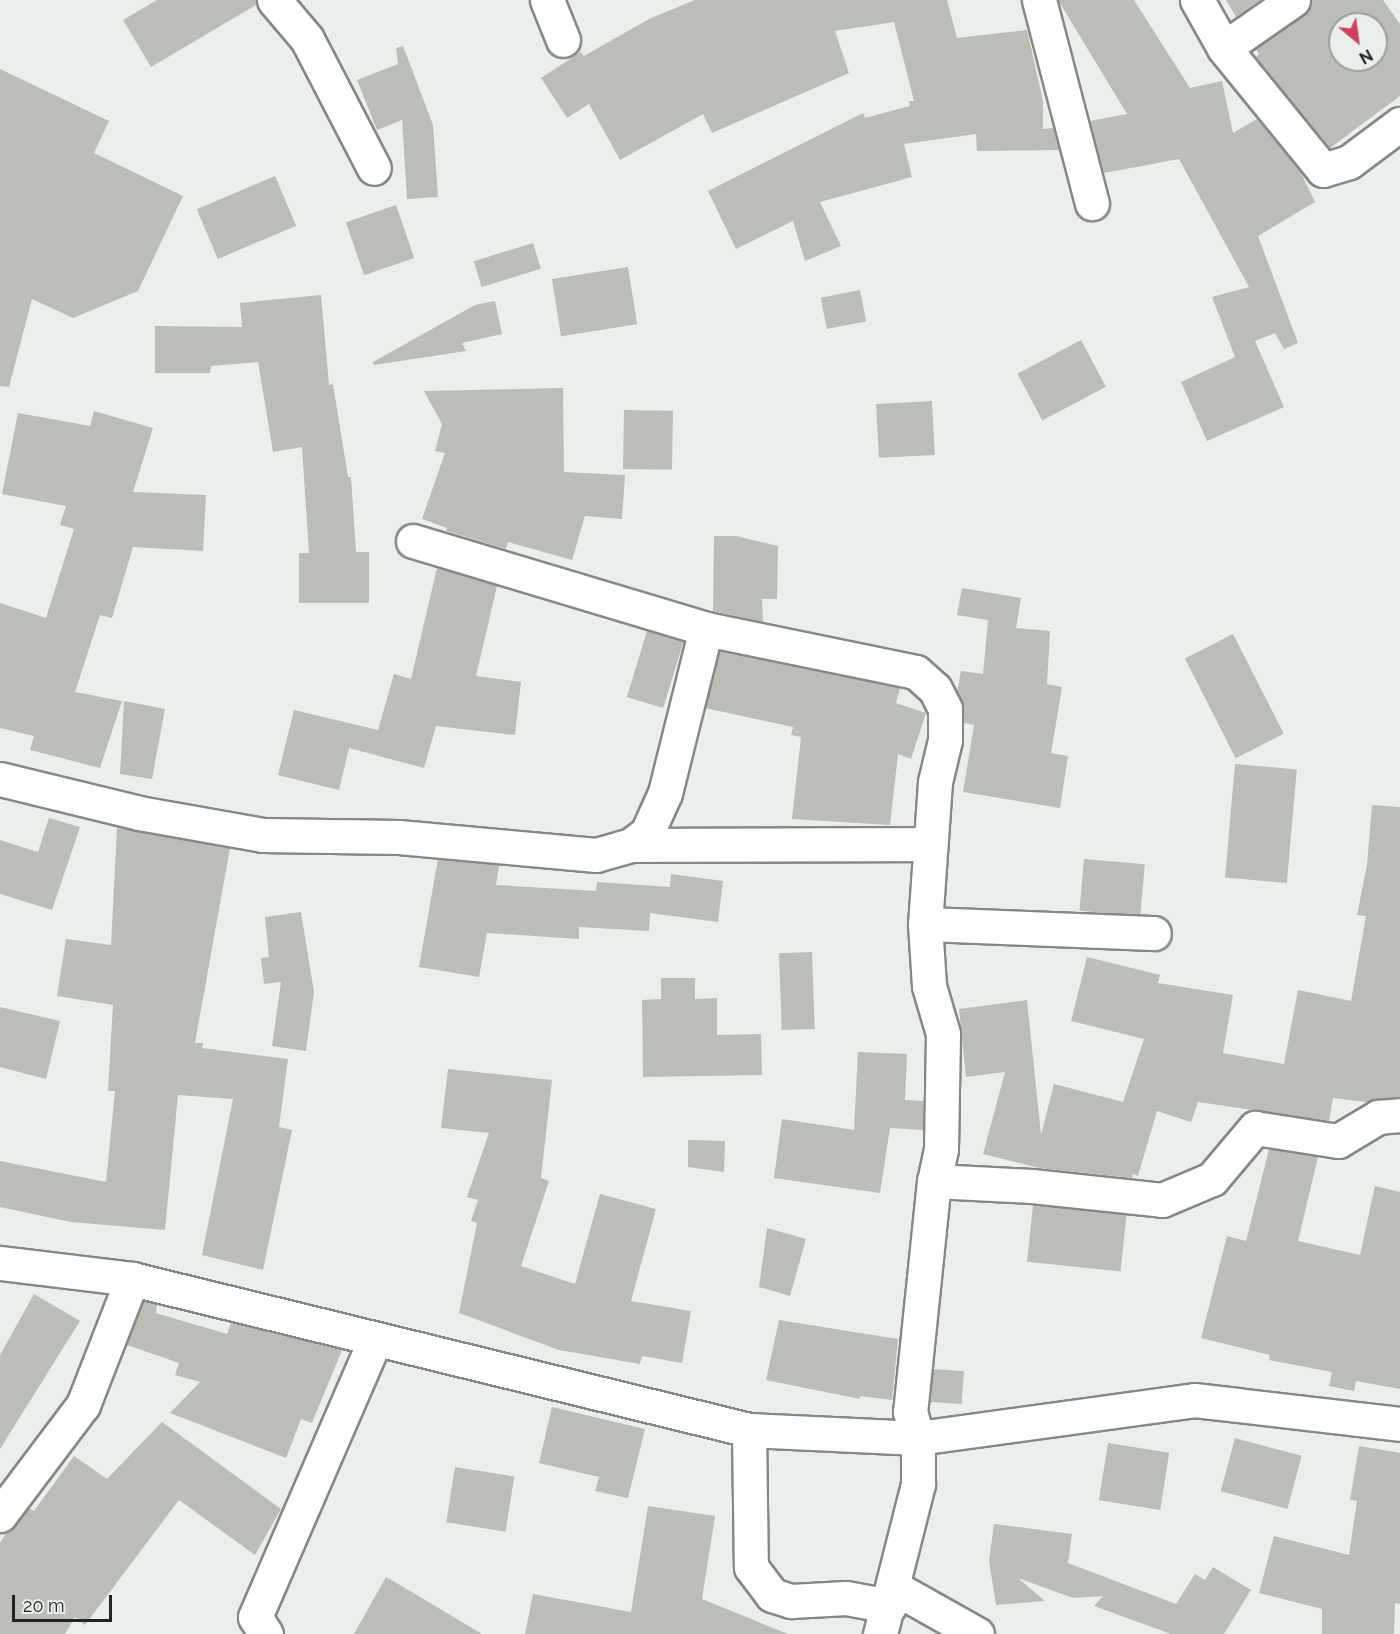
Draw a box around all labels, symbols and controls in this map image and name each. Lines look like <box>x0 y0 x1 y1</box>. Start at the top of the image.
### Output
north arrow <box>1328 12 1388 72</box>
text: N <box>1356 45 1376 68</box>
scale bar <box>15 1583 116 1621</box>
text: 20 m <box>23 1595 65 1616</box>

